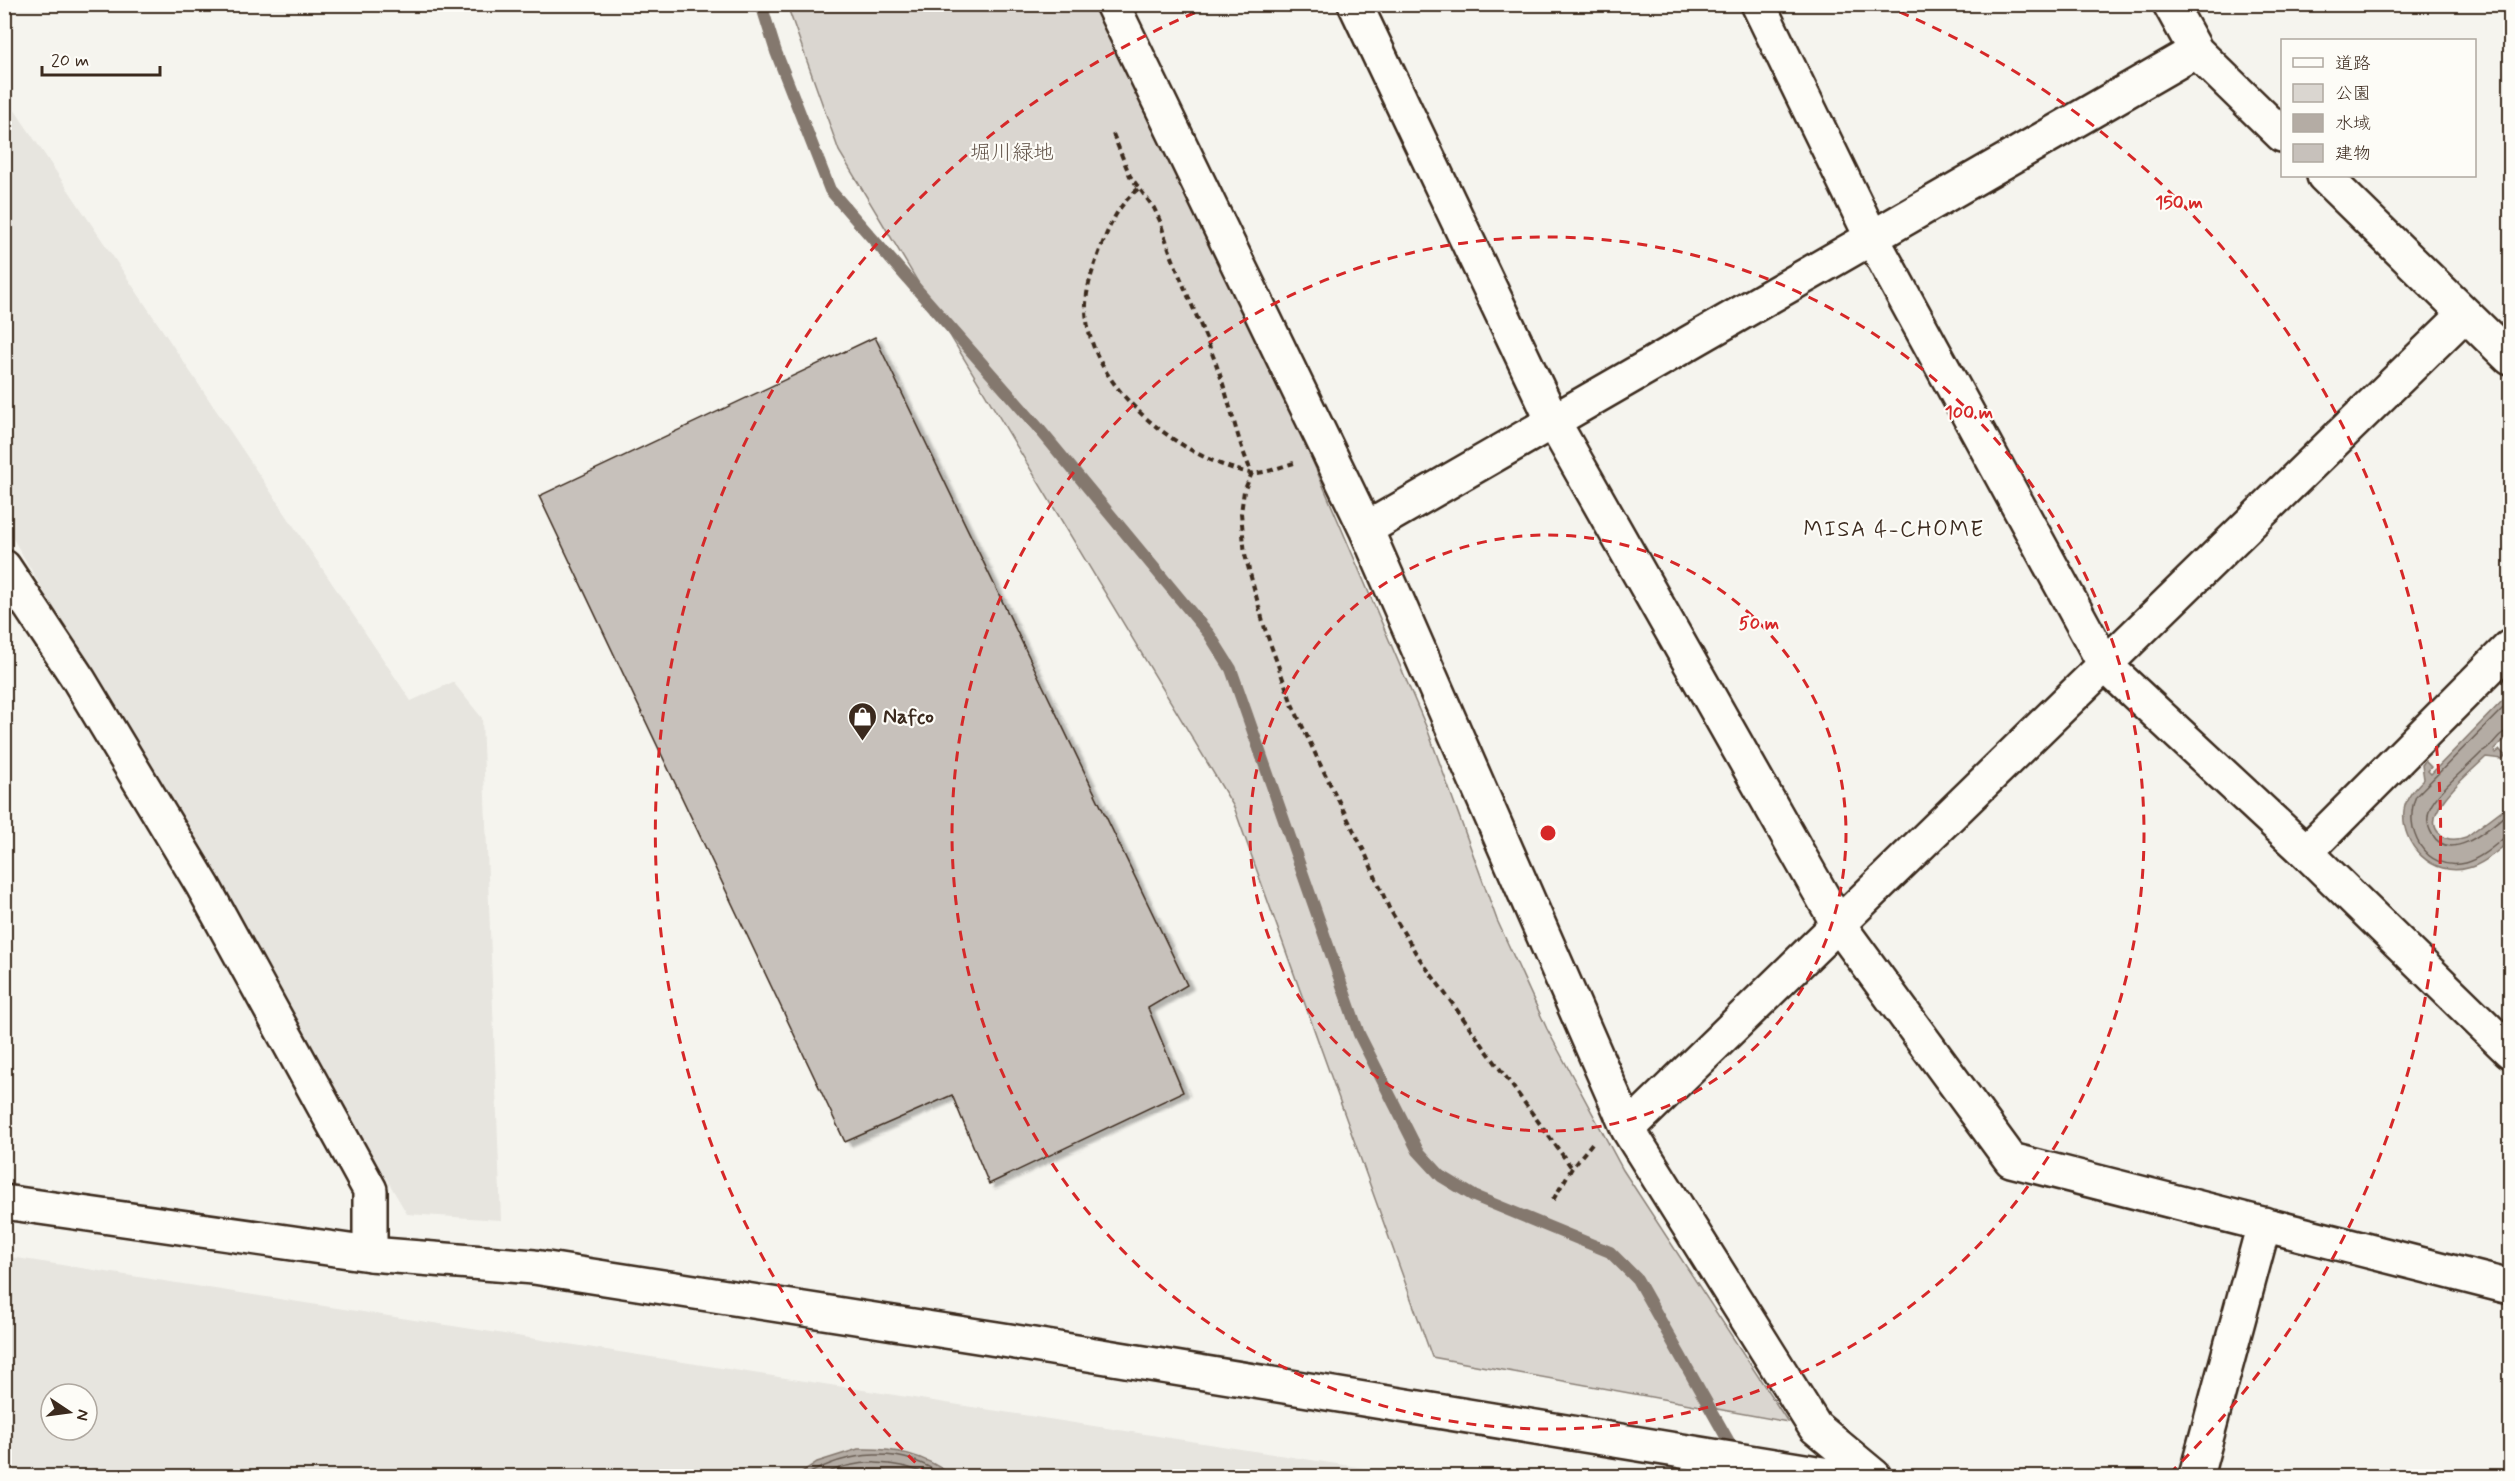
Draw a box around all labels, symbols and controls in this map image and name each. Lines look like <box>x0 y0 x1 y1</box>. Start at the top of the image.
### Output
scale bar <box>42 39 160 77</box>
legend <box>2281 39 2476 177</box>
text: 20 m <box>51 49 89 73</box>
text: 道路 <box>2335 52 2371 76</box>
text: 公園 <box>2335 82 2371 106</box>
text: 水域 <box>2335 112 2371 136</box>
park label: 堀川緑地 <box>970 139 1054 167</box>
text: 建物 <box>2335 142 2371 166</box>
text: 150 m <box>2155 191 2203 215</box>
text: 100 m <box>1945 401 1993 425</box>
district label: MISA 4-CHOME <box>1803 516 1985 544</box>
text: 50 m <box>1739 612 1779 636</box>
shop icon: Nafco <box>846 700 878 742</box>
place label: Nafco <box>883 703 934 731</box>
centre of rings <box>1538 823 1558 843</box>
north arrow <box>39 1382 99 1442</box>
text: N <box>71 1407 94 1423</box>

